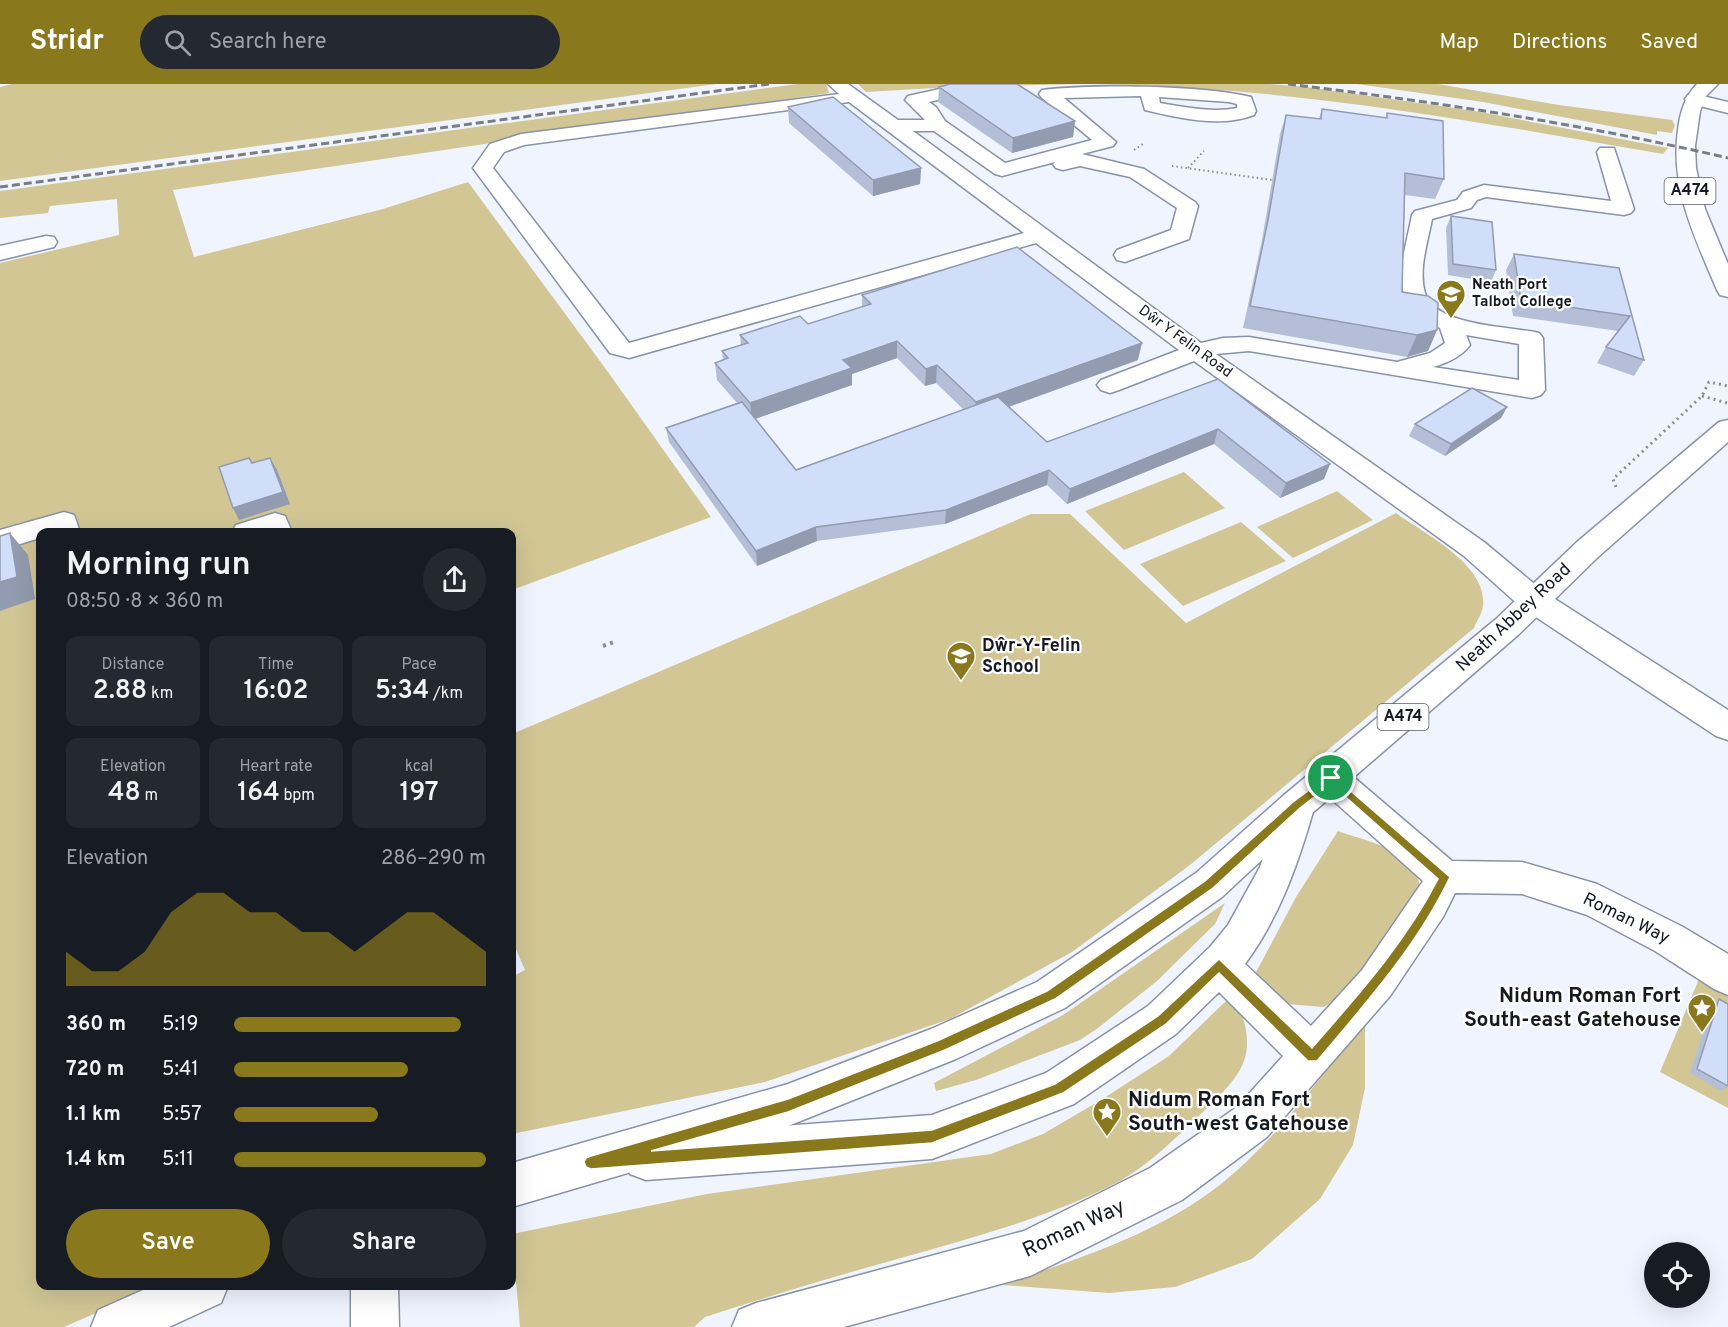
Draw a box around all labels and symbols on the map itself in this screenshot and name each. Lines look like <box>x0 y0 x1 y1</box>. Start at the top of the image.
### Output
road number: A474 <box>1664 178 1716 204</box>
place label: Neath Port Talbot College <box>1472 276 1572 312</box>
school or university icon: Neath Port Talbot College <box>1435 278 1467 320</box>
street label: Dŵr Y Felin Road <box>1134 301 1236 383</box>
street label: Neath Abbey Road <box>1452 559 1576 677</box>
place label: Dŵr-Y-Felin School <box>982 635 1081 679</box>
school or university icon: Dŵr-Y-Felin School <box>945 640 977 682</box>
road number: A474 <box>1378 704 1428 730</box>
pin <box>1305 752 1356 803</box>
street label: Roman Way <box>1579 888 1673 950</box>
place label: Nidum Roman Fort South-east Gatehouse <box>1464 983 1681 1034</box>
place icon: Nidum Roman Fort South-east Gatehouse <box>1686 992 1718 1034</box>
place label: Nidum Roman Fort South-west Gatehouse <box>1128 1087 1349 1138</box>
place icon: Nidum Roman Fort South-west Gatehouse <box>1091 1096 1123 1138</box>
street label: Roman Way <box>1019 1194 1129 1264</box>

